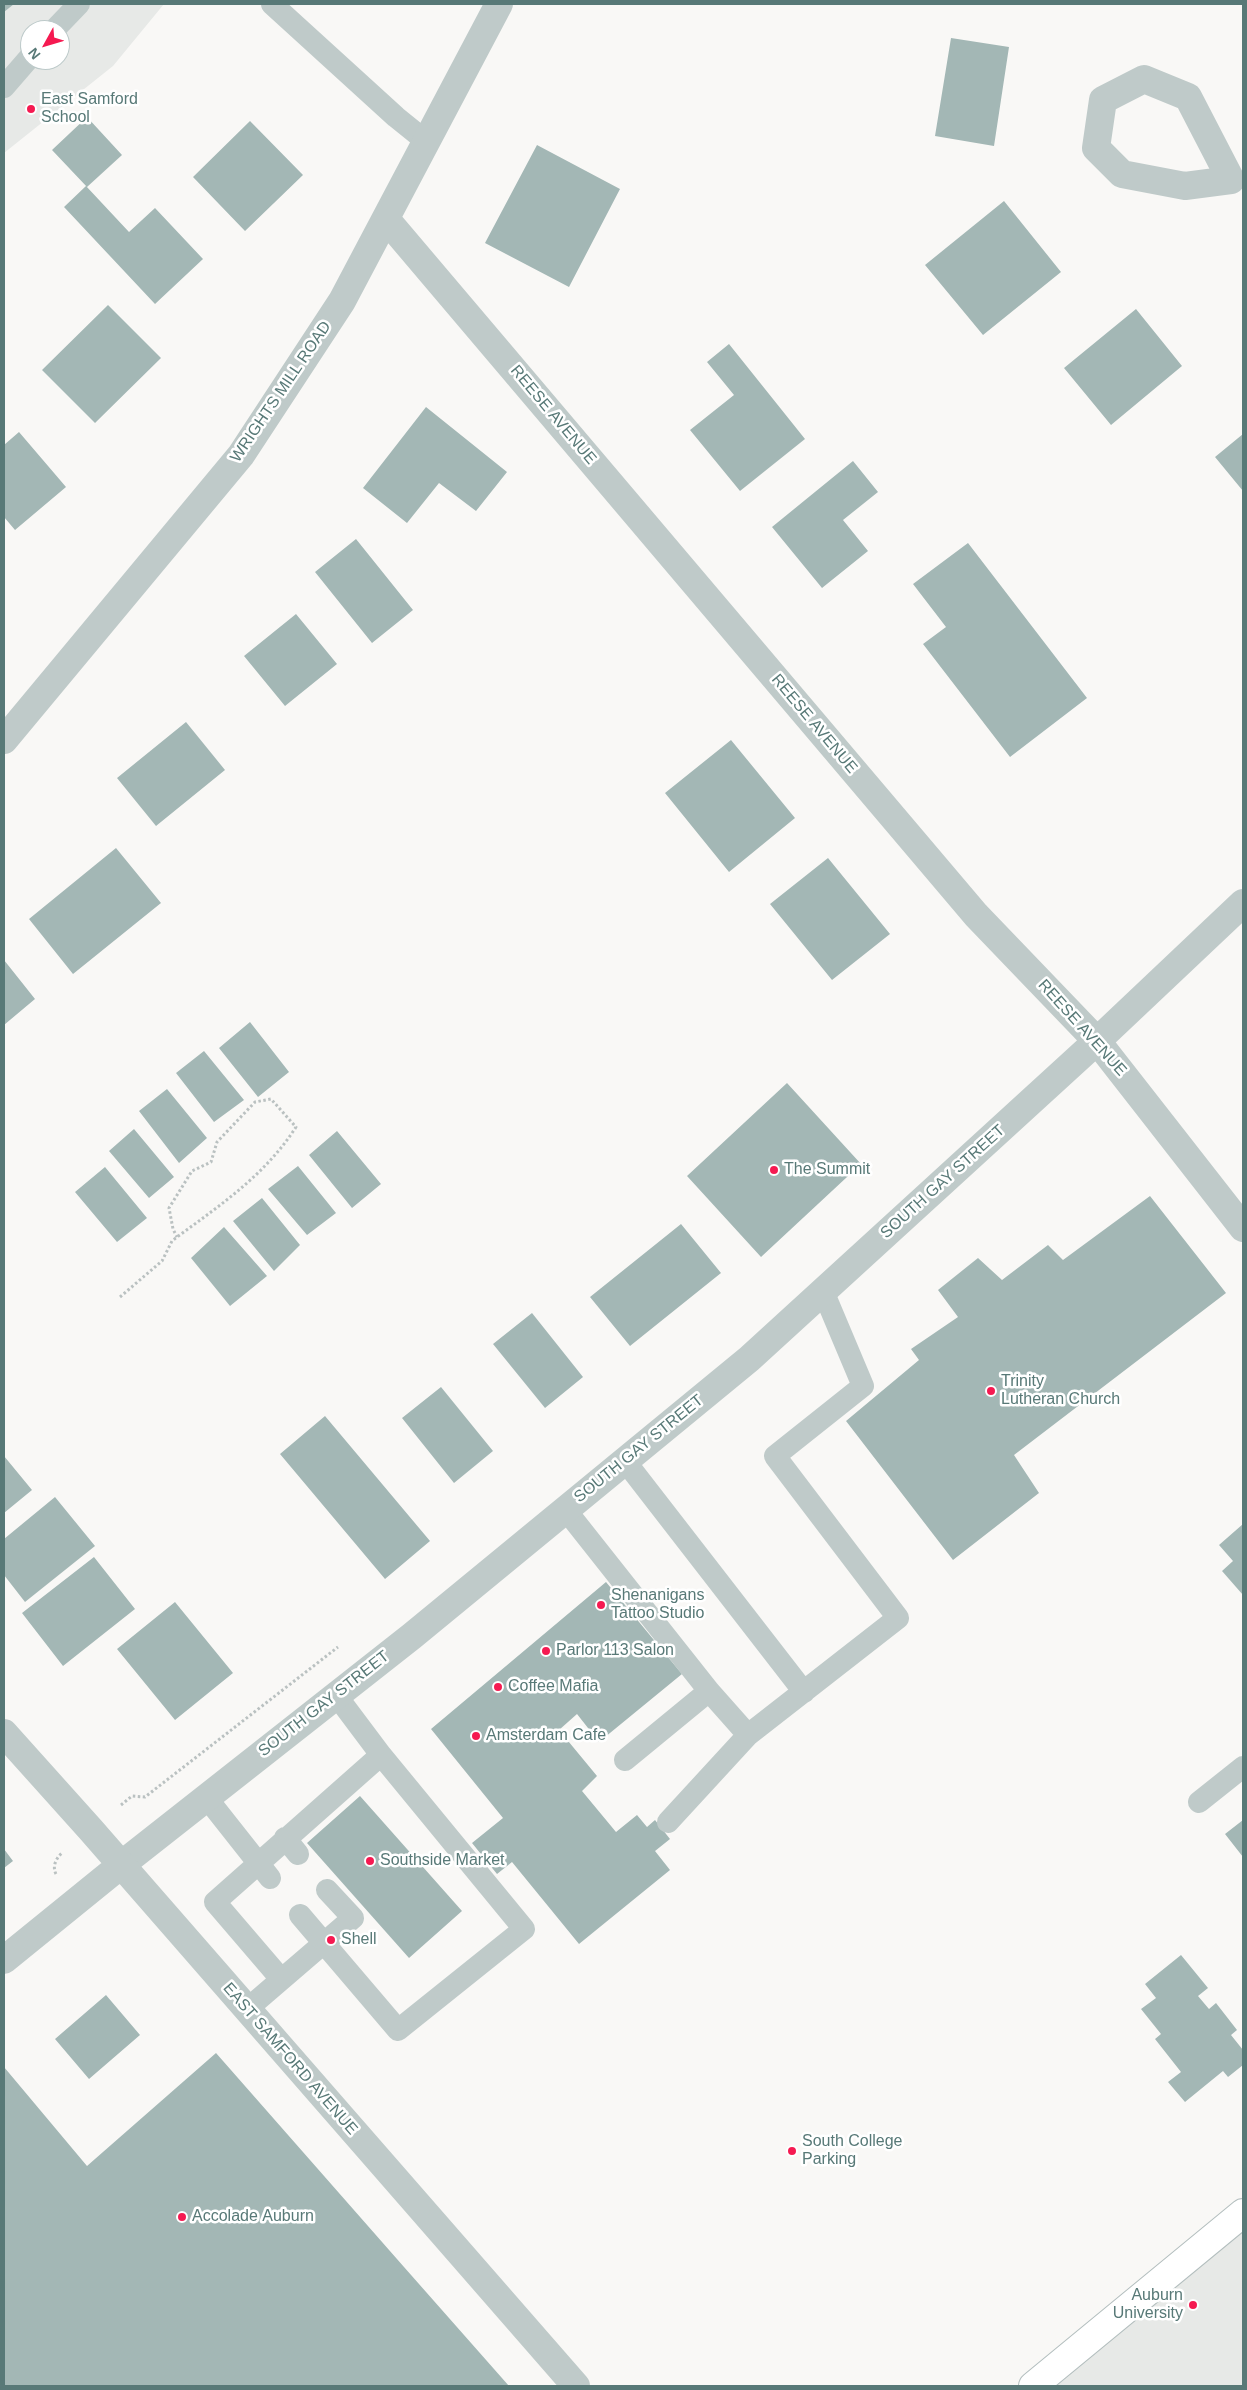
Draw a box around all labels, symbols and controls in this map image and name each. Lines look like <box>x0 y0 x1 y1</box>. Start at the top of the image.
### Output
north arrow <box>20 20 70 70</box>
text: N <box>25 45 44 63</box>
place label: East Samford School <box>41 90 138 128</box>
marker: East Samford School <box>25 103 37 115</box>
street label: WRIGHTS MILL ROAD <box>227 318 335 466</box>
street label: REESE AVENUE <box>506 362 600 468</box>
street label: REESE AVENUE <box>767 671 861 777</box>
street label: REESE AVENUE <box>1034 976 1130 1080</box>
street label: SOUTH GAY STREET <box>877 1121 1009 1243</box>
place label: The Summit <box>784 1160 870 1180</box>
marker: The Summit <box>768 1164 780 1176</box>
place label: Trinity Lutheran Church <box>1001 1372 1120 1410</box>
marker: Trinity Lutheran Church <box>985 1385 997 1397</box>
street label: SOUTH GAY STREET <box>571 1391 707 1507</box>
place label: Shenanigans Tattoo Studio <box>611 1586 704 1624</box>
marker: Shenanigans Tattoo Studio <box>595 1599 607 1611</box>
place label: Parlor 113 Salon <box>556 1641 674 1661</box>
marker: Parlor 113 Salon <box>540 1645 552 1657</box>
street label: SOUTH GAY STREET <box>255 1647 393 1761</box>
place label: Coffee Mafia <box>508 1677 598 1697</box>
marker: Coffee Mafia <box>492 1681 504 1693</box>
place label: Amsterdam Cafe <box>486 1726 606 1746</box>
marker: Amsterdam Cafe <box>470 1730 482 1742</box>
place label: Southside Market <box>380 1851 505 1871</box>
marker: Southside Market <box>364 1855 376 1867</box>
place label: Shell <box>341 1930 377 1950</box>
marker: Shell <box>325 1934 337 1946</box>
street label: EAST SAMFORD AVENUE <box>219 1979 361 2139</box>
place label: South College Parking <box>802 2132 903 2170</box>
marker: South College Parking <box>786 2145 798 2157</box>
place label: Accolade Auburn <box>192 2207 314 2227</box>
marker: Accolade Auburn <box>176 2211 188 2223</box>
place label: Auburn University <box>1113 2286 1183 2324</box>
marker: Auburn University <box>1187 2299 1199 2311</box>

